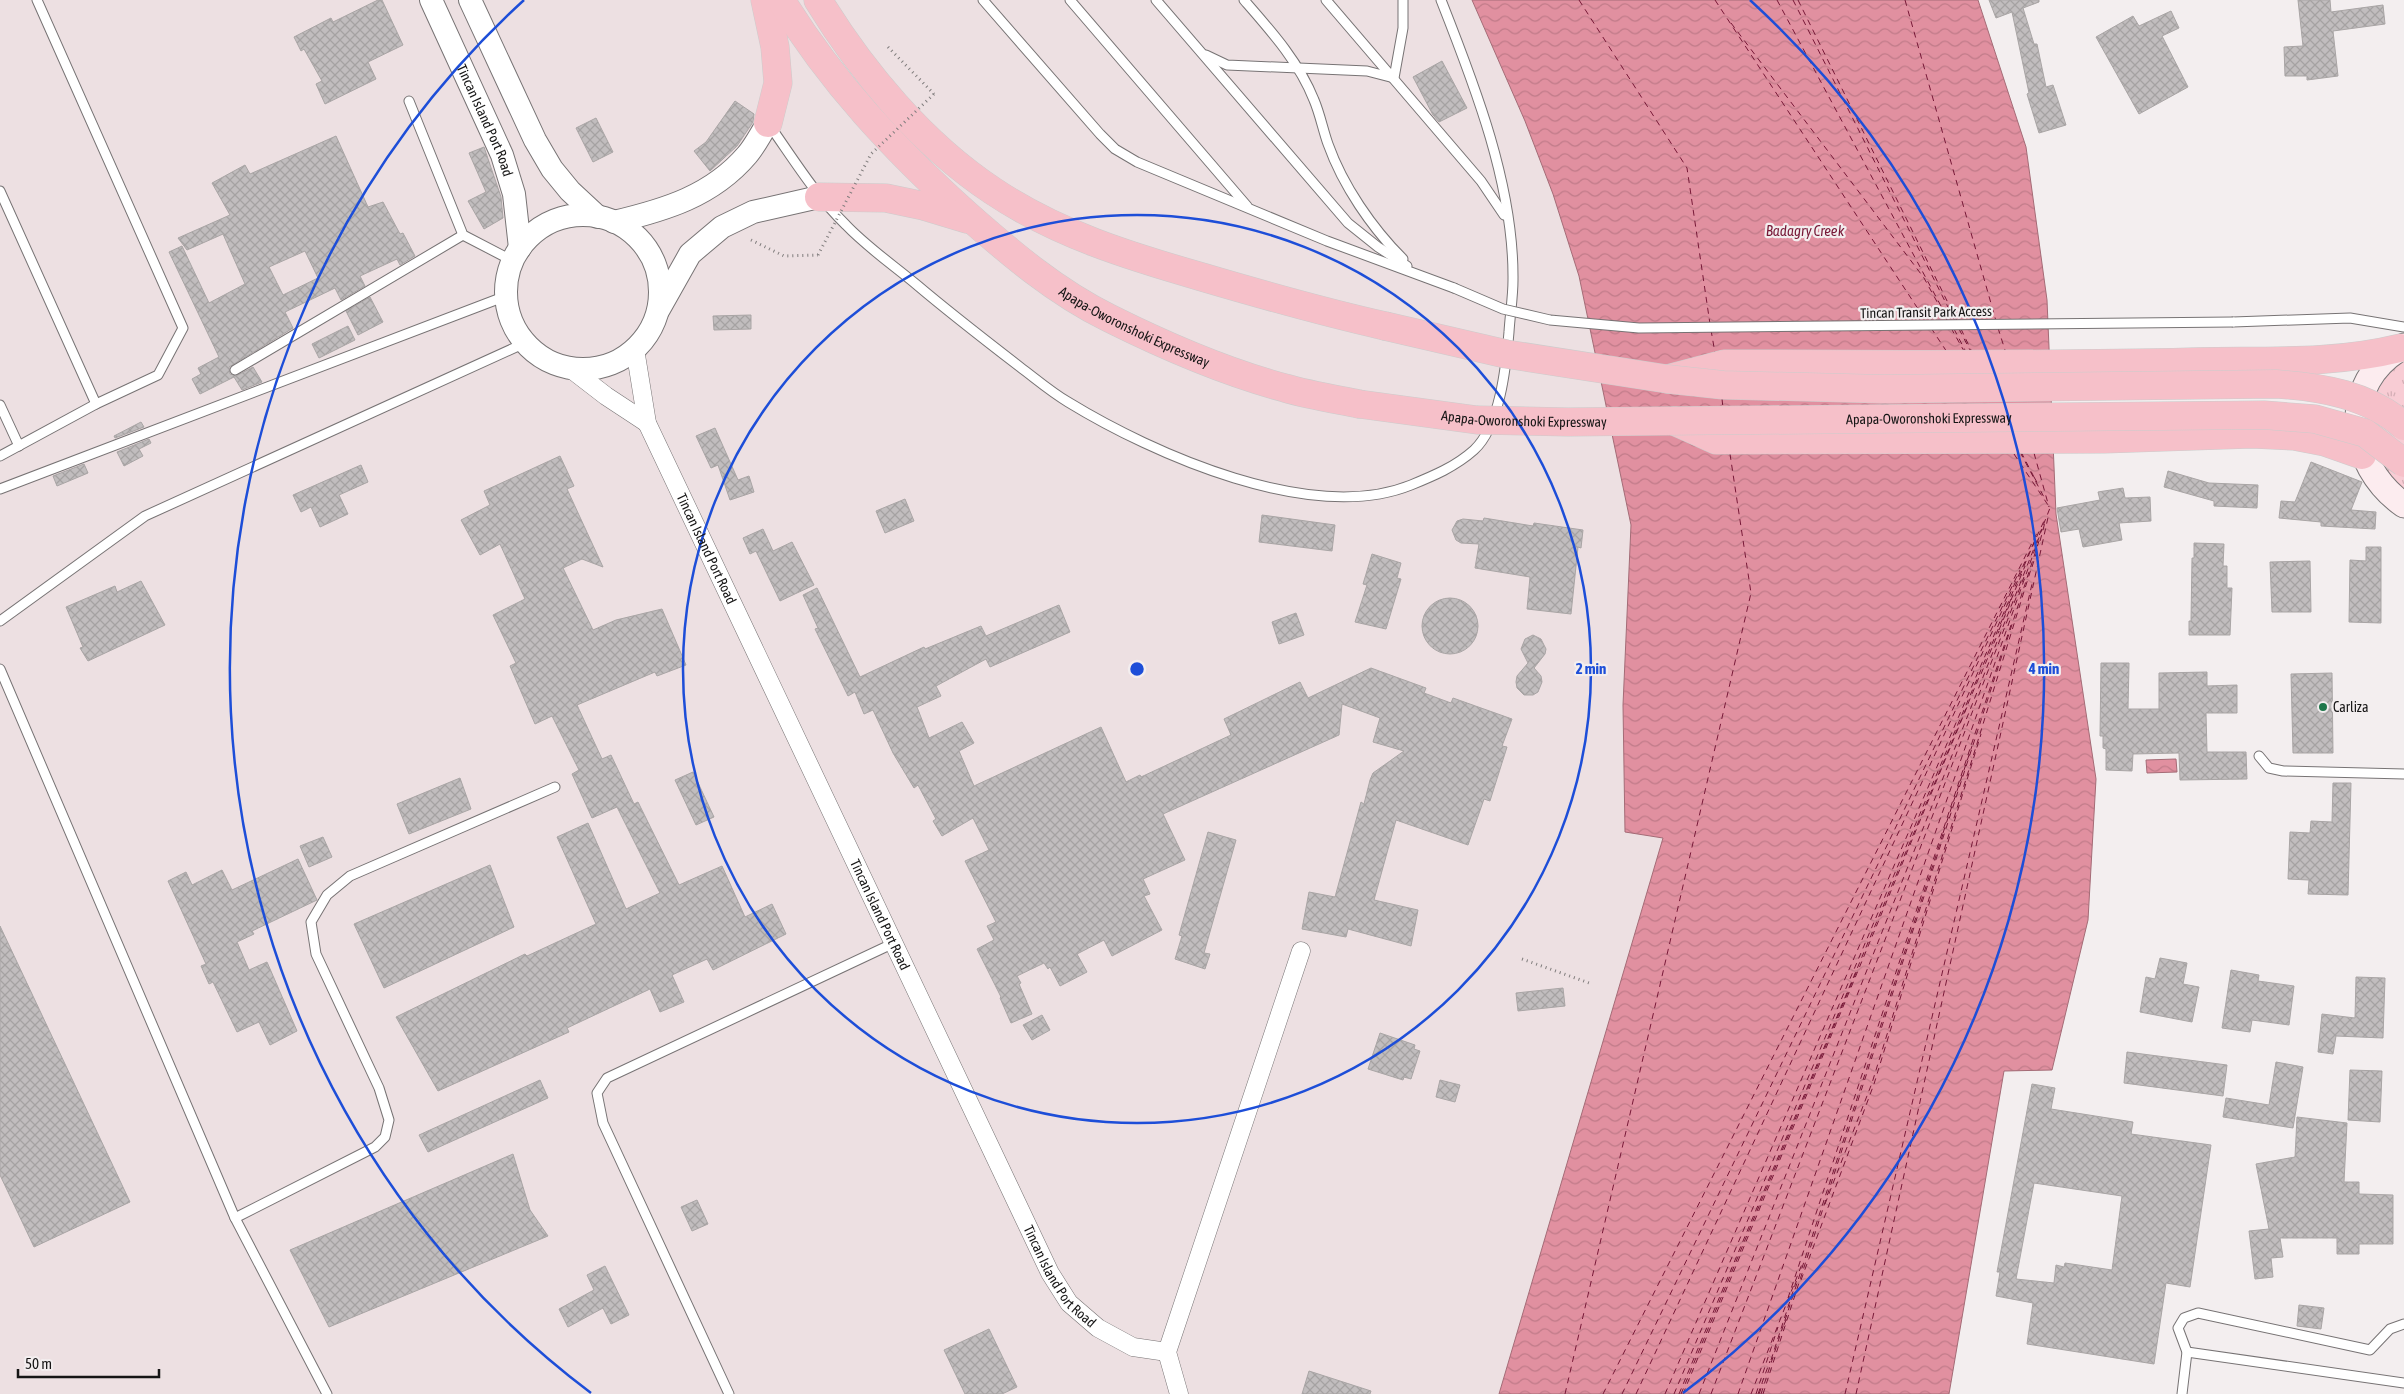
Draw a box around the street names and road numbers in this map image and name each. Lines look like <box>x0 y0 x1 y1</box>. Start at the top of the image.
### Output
street label: Tincan Island Port Road <box>454 62 516 178</box>
street label: Apapa-Oworonshoki Expressway <box>1056 283 1212 370</box>
street label: Tincan Transit Park Access <box>1860 303 1992 321</box>
street label: Apapa-Oworonshoki Expressway <box>1440 407 1607 430</box>
street label: Apapa-Oworonshoki Expressway <box>1846 410 2012 427</box>
street label: Tincan Island Port Road <box>674 491 740 606</box>
street label: Tincan Island Port Road <box>847 857 913 972</box>
street label: Tincan Island Port Road <box>1021 1223 1099 1331</box>

